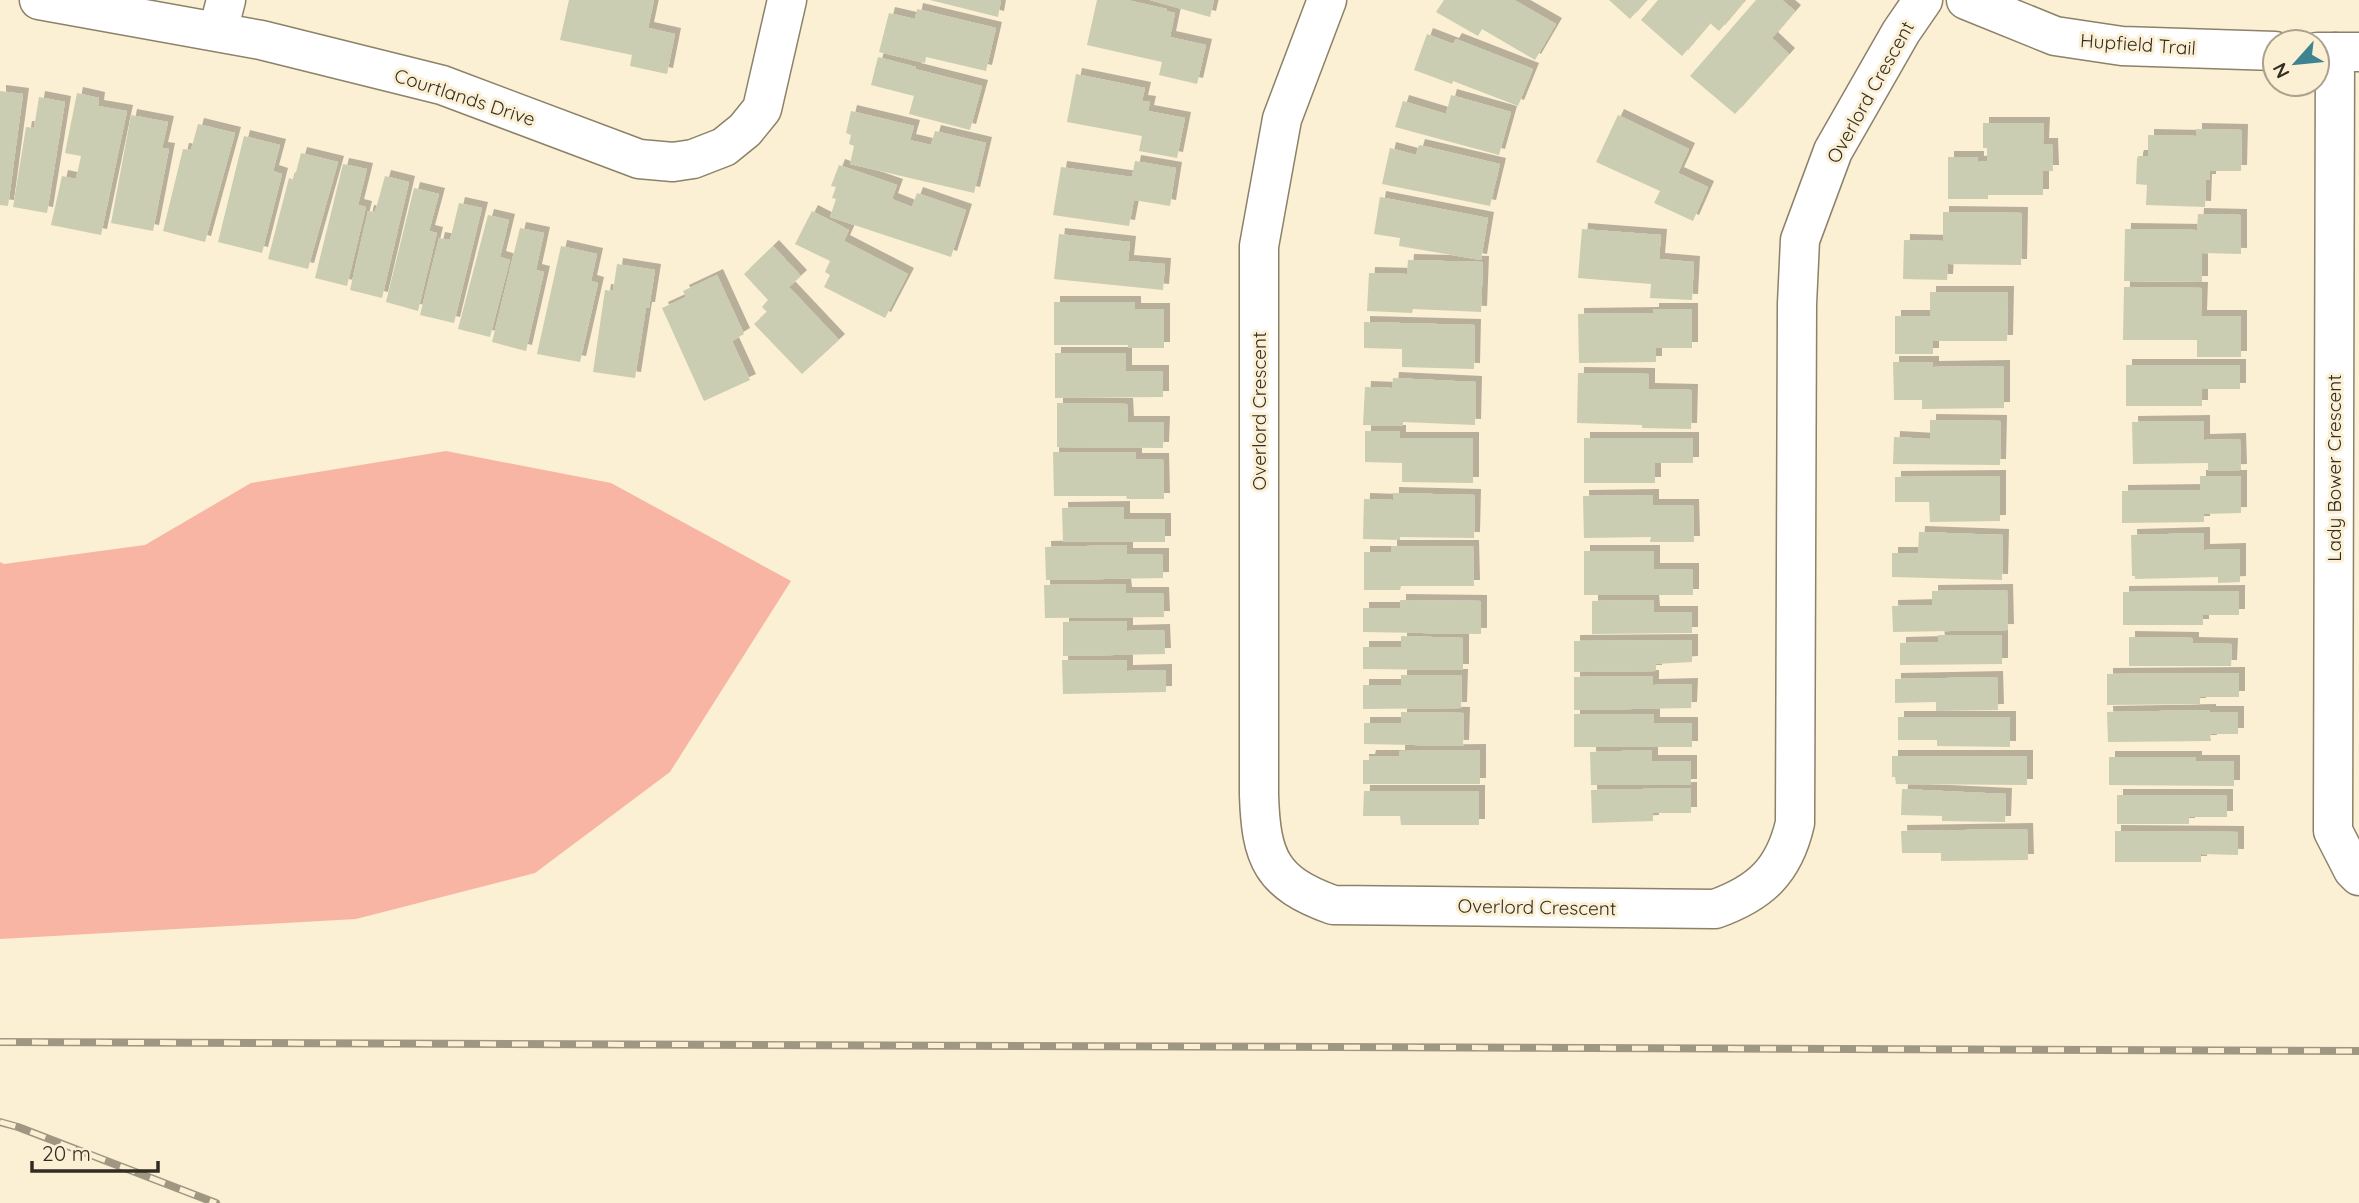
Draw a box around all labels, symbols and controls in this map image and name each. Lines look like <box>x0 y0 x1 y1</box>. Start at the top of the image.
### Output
street label: Overlord Crescent <box>1821 17 1919 167</box>
street label: Hupfield Trail <box>2079 28 2197 60</box>
north arrow <box>2261 28 2331 98</box>
text: N <box>2267 59 2295 82</box>
street label: Courtlands Drive <box>392 63 538 131</box>
street label: Overlord Crescent <box>1247 332 1271 490</box>
street label: Lady Bower Crescent <box>2322 374 2346 562</box>
street label: Overlord Crescent <box>1457 894 1617 920</box>
scale bar <box>32 1130 158 1174</box>
text: 20 m <box>42 1140 91 1166</box>

